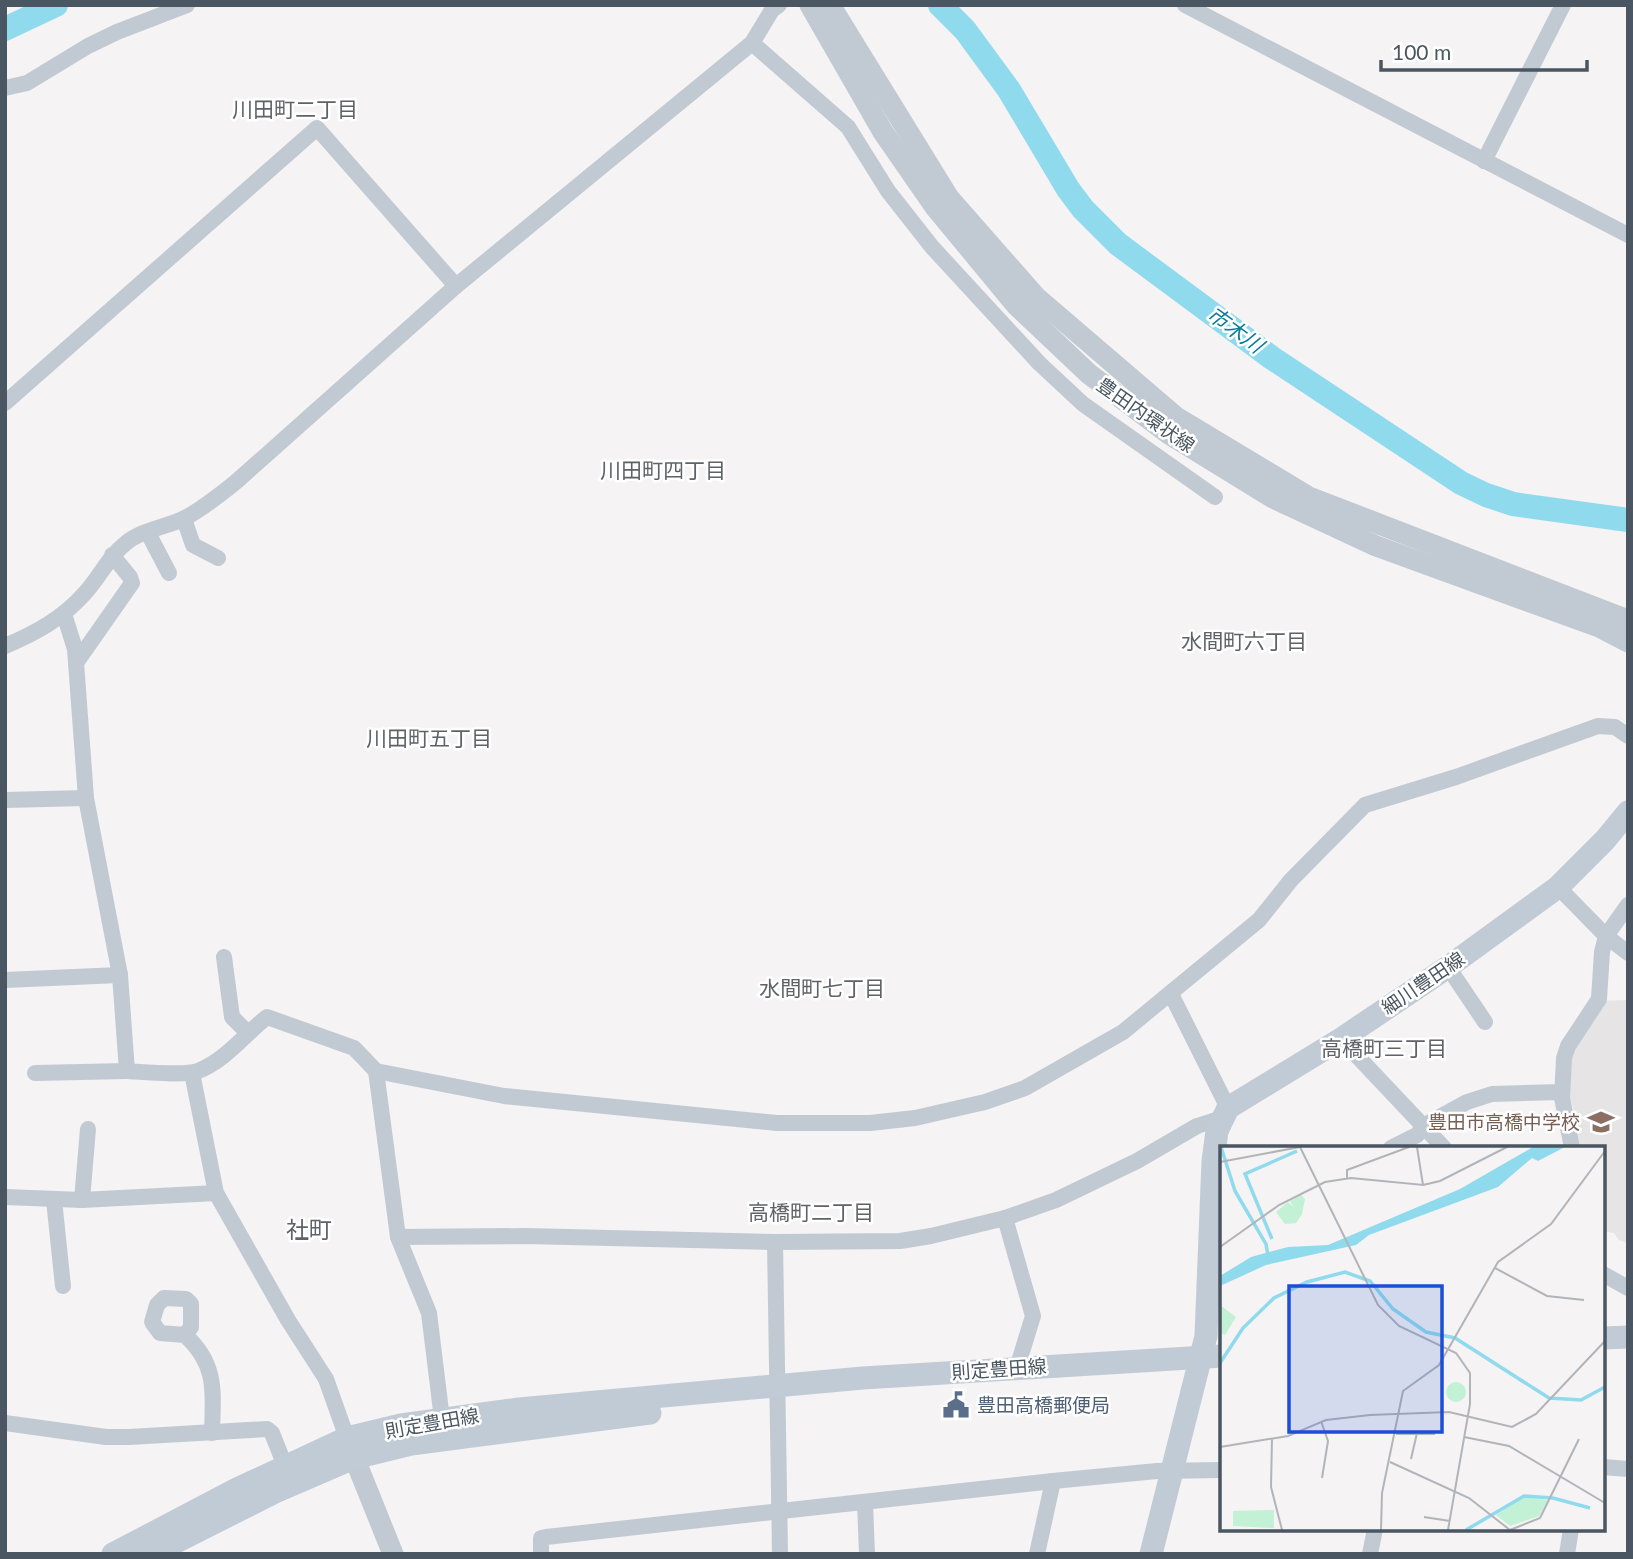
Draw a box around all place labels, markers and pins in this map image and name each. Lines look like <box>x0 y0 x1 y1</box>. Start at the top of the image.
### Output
school or university icon: 豊田市高橋中学校 <box>1586 1107 1616 1137</box>
place label: 豊田市高橋中学校 <box>1428 1110 1580 1133</box>
public building icon: 豊田高橋郵便局 <box>941 1390 971 1420</box>
place label: 豊田高橋郵便局 <box>977 1393 1110 1416</box>

